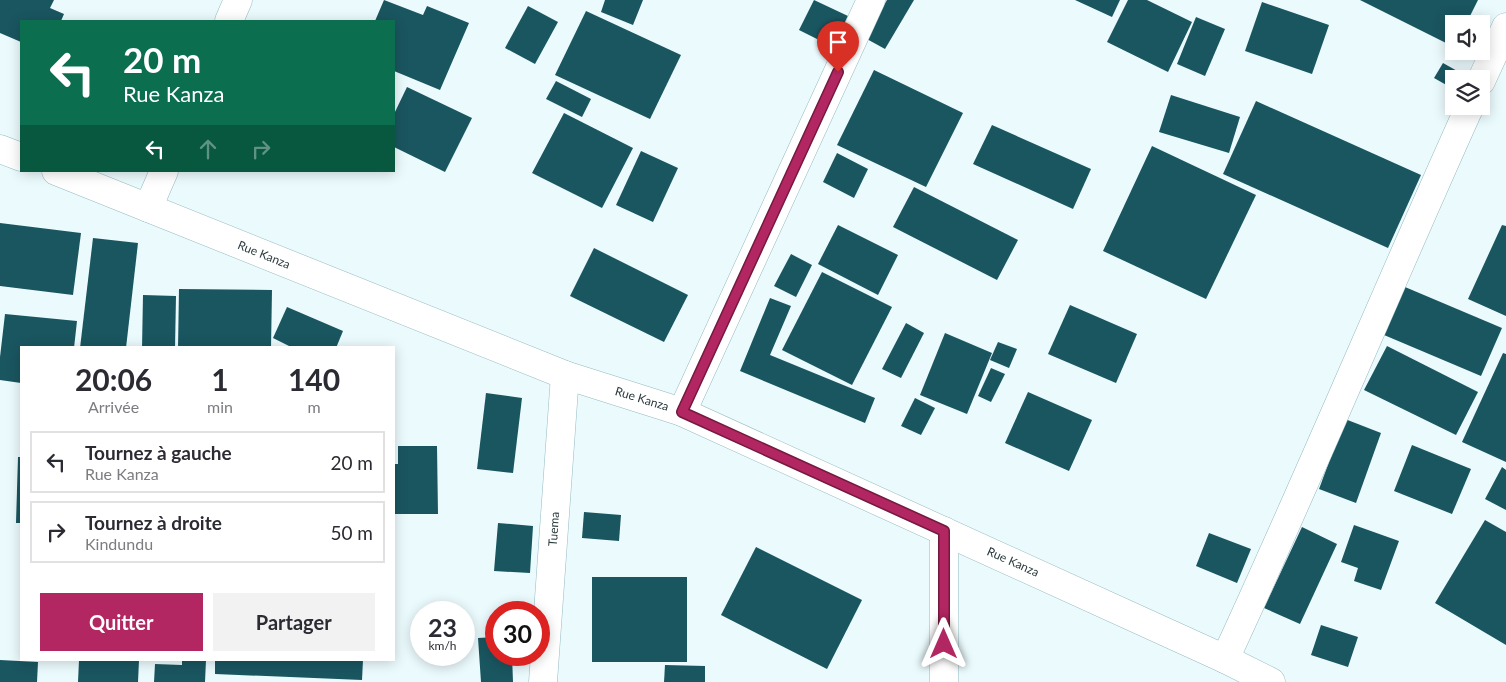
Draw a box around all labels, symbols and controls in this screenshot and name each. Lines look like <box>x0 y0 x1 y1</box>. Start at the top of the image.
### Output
map controls <box>1445 15 1490 115</box>
button: sound <box>1445 15 1490 60</box>
pin <box>817 21 859 72</box>
icon: arrive <box>824 28 852 56</box>
text: 20 m <box>123 38 201 80</box>
icon: left <box>40 40 105 105</box>
button: layers <box>1445 70 1490 115</box>
text: Rue Kanza <box>123 80 224 107</box>
icon: left <box>141 135 169 163</box>
icon: ahead <box>194 135 222 163</box>
icon: right <box>247 135 275 163</box>
street label: Rue Kanza <box>236 237 293 272</box>
text: 20:06 <box>75 361 152 397</box>
text: 1 <box>211 361 229 397</box>
text: 140 <box>288 361 340 397</box>
street label: Rue Kanza <box>613 383 671 414</box>
text: Arrivée <box>88 397 139 416</box>
text: min <box>207 397 233 416</box>
text: m <box>307 397 321 416</box>
text: Tournez à gauche <box>85 441 232 464</box>
icon: left <box>42 448 70 476</box>
text: 20 m <box>330 451 373 474</box>
text: Rue Kanza <box>85 464 159 483</box>
text: Tournez à droite <box>85 511 222 534</box>
street label: Tuema <box>545 511 562 547</box>
icon: right <box>42 518 70 546</box>
text: 50 m <box>330 521 373 544</box>
text: Kindundu <box>85 534 153 553</box>
street label: Rue Kanza <box>985 543 1042 580</box>
button: Quitter <box>40 593 203 651</box>
button: Partager <box>213 593 375 651</box>
speed limit sign: 30 <box>485 601 550 666</box>
text: 23 <box>428 612 457 642</box>
position arrow <box>917 617 969 669</box>
text: km/h <box>428 638 457 653</box>

